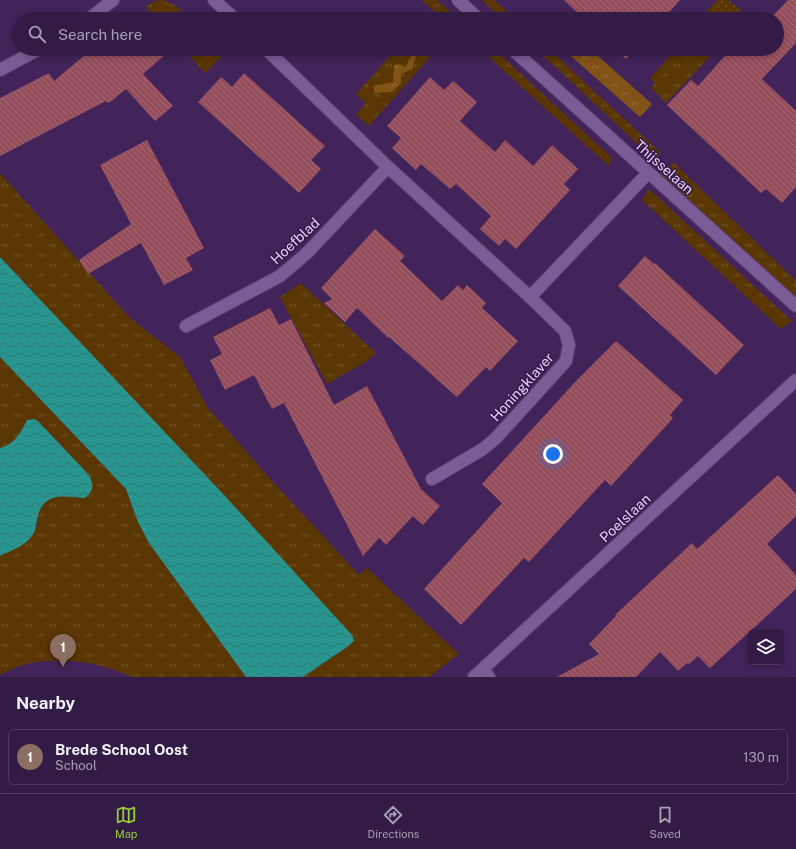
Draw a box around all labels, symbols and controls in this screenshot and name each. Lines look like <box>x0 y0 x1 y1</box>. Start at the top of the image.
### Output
search box <box>12 12 784 56</box>
icon: search <box>26 23 48 45</box>
text: Search here <box>58 26 142 43</box>
street label: Thijsselaan <box>631 137 697 197</box>
street label: Hoefblad <box>267 215 323 267</box>
street label: Honingklaver <box>487 349 557 425</box>
your location <box>543 444 563 464</box>
street label: Poelslaan <box>596 491 654 545</box>
map controls <box>748 629 784 665</box>
button: layers <box>748 629 784 665</box>
pin: 1 <box>50 634 76 667</box>
text: Nearby <box>16 693 75 713</box>
text: Brede School Oost <box>55 741 188 758</box>
text: 1 <box>27 750 33 765</box>
text: 130 m <box>743 750 779 765</box>
text: School <box>55 758 97 773</box>
tab: Map <box>115 804 137 840</box>
tab: Directions <box>368 804 419 840</box>
tab: Saved <box>649 804 681 840</box>

